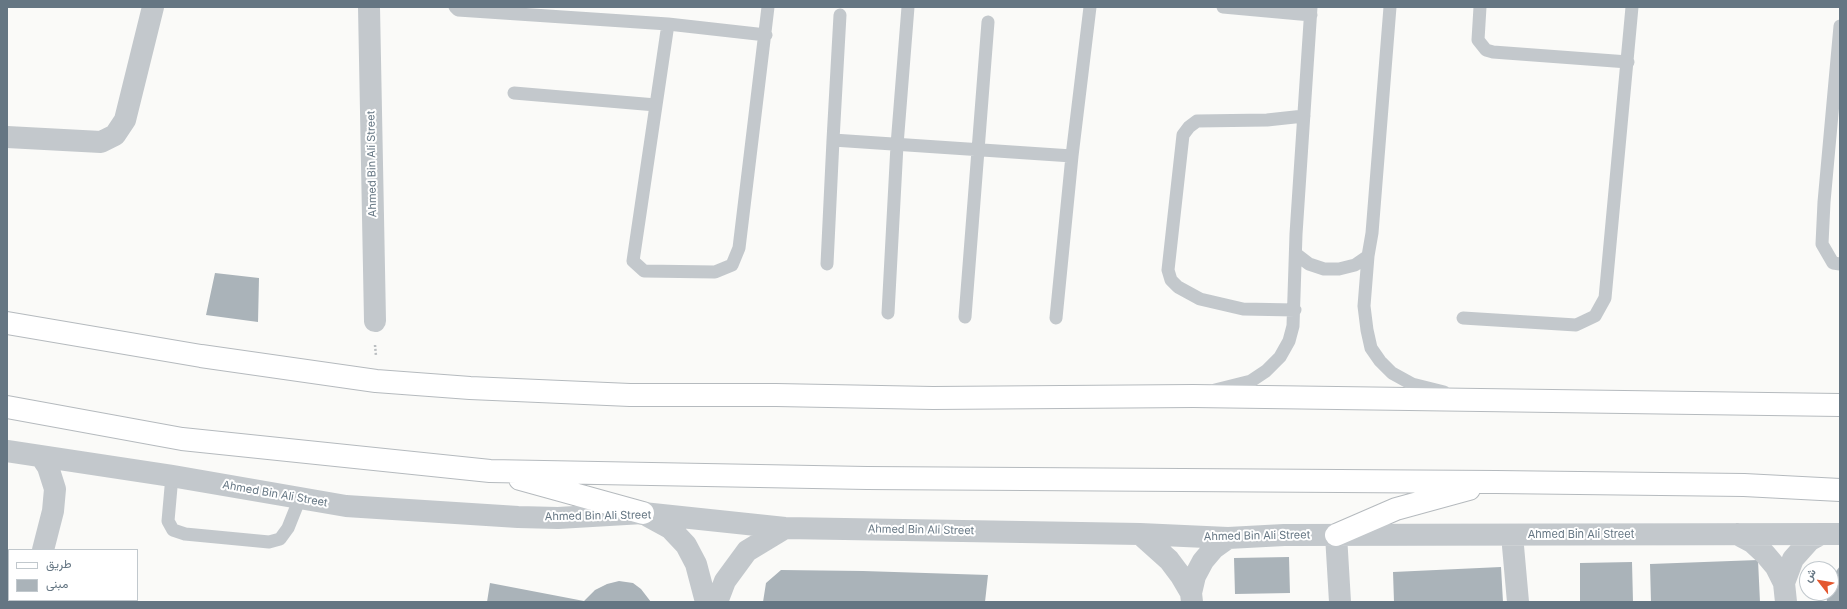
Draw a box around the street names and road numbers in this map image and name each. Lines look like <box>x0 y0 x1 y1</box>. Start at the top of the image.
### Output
street label: Ahmed Bin Ali Street <box>364 111 380 217</box>
street label: Ahmed Bin Ali Street <box>221 478 329 510</box>
street label: Ahmed Bin Ali Street <box>545 508 651 524</box>
street label: Ahmed Bin Ali Street <box>868 522 974 538</box>
street label: Ahmed Bin Ali Street <box>1204 528 1310 544</box>
street label: Ahmed Bin Ali Street <box>1528 528 1634 542</box>

